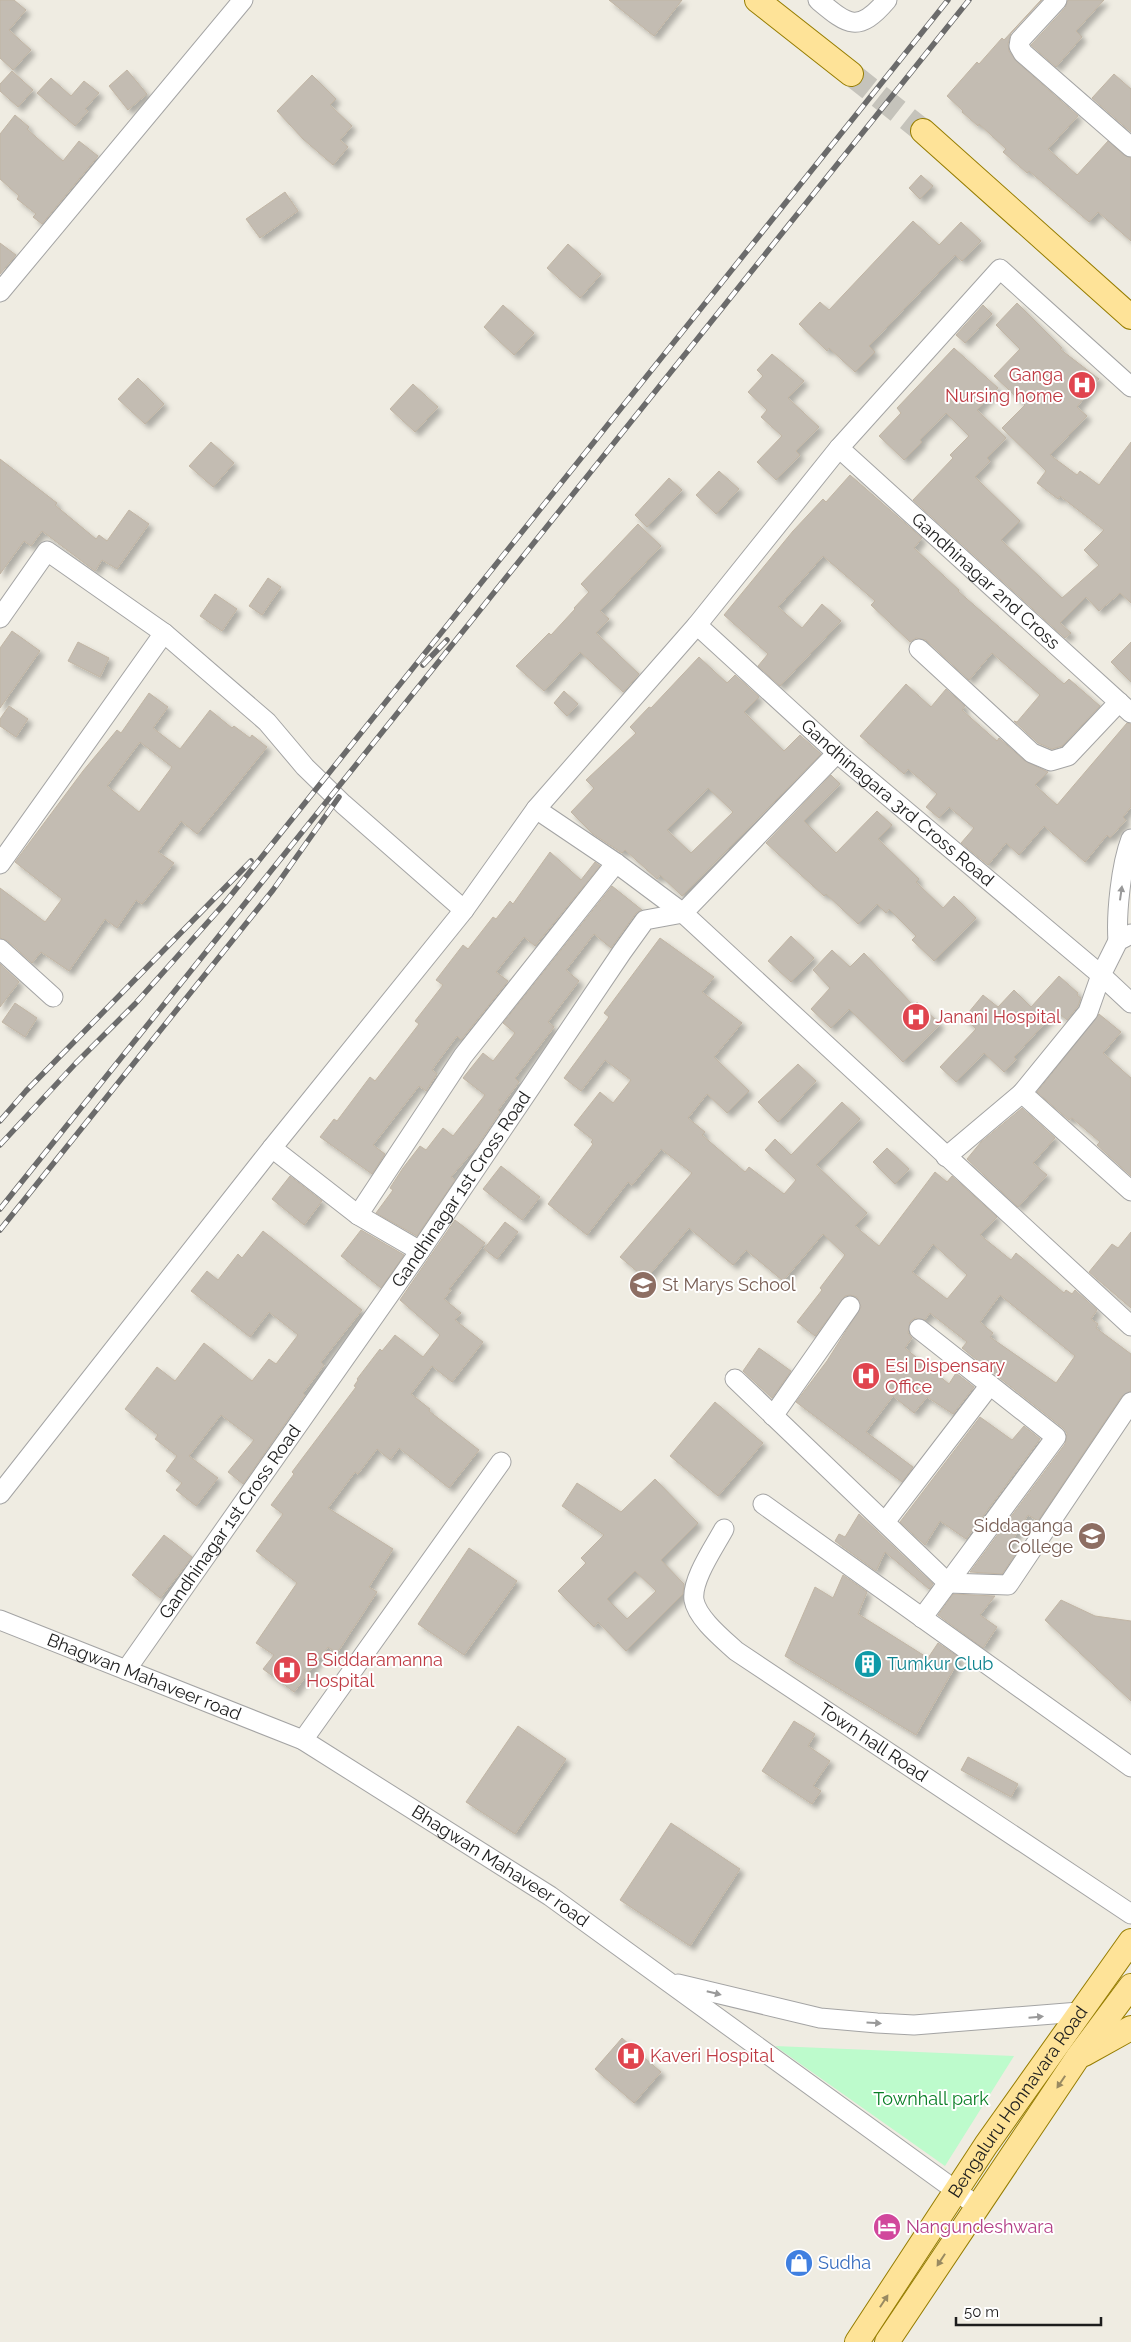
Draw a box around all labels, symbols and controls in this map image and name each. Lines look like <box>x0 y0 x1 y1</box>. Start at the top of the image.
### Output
place label: Ganga Nursing home <box>945 364 1063 406</box>
hospital icon: Ganga Nursing home <box>1067 370 1097 400</box>
street label: Gandhinagar 2nd Cross <box>908 508 1065 653</box>
street label: Gandhinagara 3rd Cross Road <box>797 715 998 890</box>
one-way arrow <box>1117 885 1125 901</box>
hospital icon: Janani Hospital <box>901 1002 931 1032</box>
place label: Janani Hospital <box>935 1006 1061 1027</box>
street label: Gandhinagar 1st Cross Road <box>387 1087 535 1291</box>
school or university icon: St Marys School <box>628 1270 658 1300</box>
place label: St Marys School <box>662 1274 796 1295</box>
place label: Esi Dispensary Office <box>885 1355 1006 1397</box>
hospital icon: Esi Dispensary Office <box>851 1361 881 1391</box>
street label: Gandhinagar 1st Cross Road <box>154 1421 305 1623</box>
place label: Siddaganga College <box>974 1515 1073 1557</box>
school or university icon: Siddaganga College <box>1077 1521 1107 1551</box>
street label: Bhagwan Mahaveer road <box>44 1629 244 1724</box>
place label: B Siddaramanna Hospital <box>306 1649 443 1691</box>
building icon: Tumkur Club <box>853 1649 883 1679</box>
place label: Tumkur Club <box>887 1653 993 1674</box>
hospital icon: B Siddaramanna Hospital <box>272 1655 302 1685</box>
street label: Town hall Road <box>815 1698 932 1786</box>
street label: Bhagwan Mahaveer road <box>408 1800 593 1931</box>
one-way arrow <box>707 1990 722 1998</box>
street label: Bengaluru Honnavara Road <box>943 2002 1091 2201</box>
one-way arrow <box>1028 2013 1044 2021</box>
one-way arrow <box>866 2019 882 2027</box>
hospital icon: Kaveri Hospital <box>616 2041 646 2071</box>
place label: Kaveri Hospital <box>650 2045 774 2066</box>
one-way arrow <box>1056 2075 1066 2089</box>
park label: Townhall park <box>873 2088 989 2109</box>
hotel icon: Nangundeshwara <box>872 2212 902 2242</box>
place label: Nangundeshwara <box>906 2216 1053 2237</box>
shop icon: Sudha <box>784 2248 814 2278</box>
place label: Sudha <box>818 2252 871 2273</box>
one-way arrow <box>936 2253 946 2267</box>
scale bar <box>956 2294 1101 2326</box>
one-way arrow <box>879 2295 889 2308</box>
text: 50 m <box>964 2303 999 2321</box>

